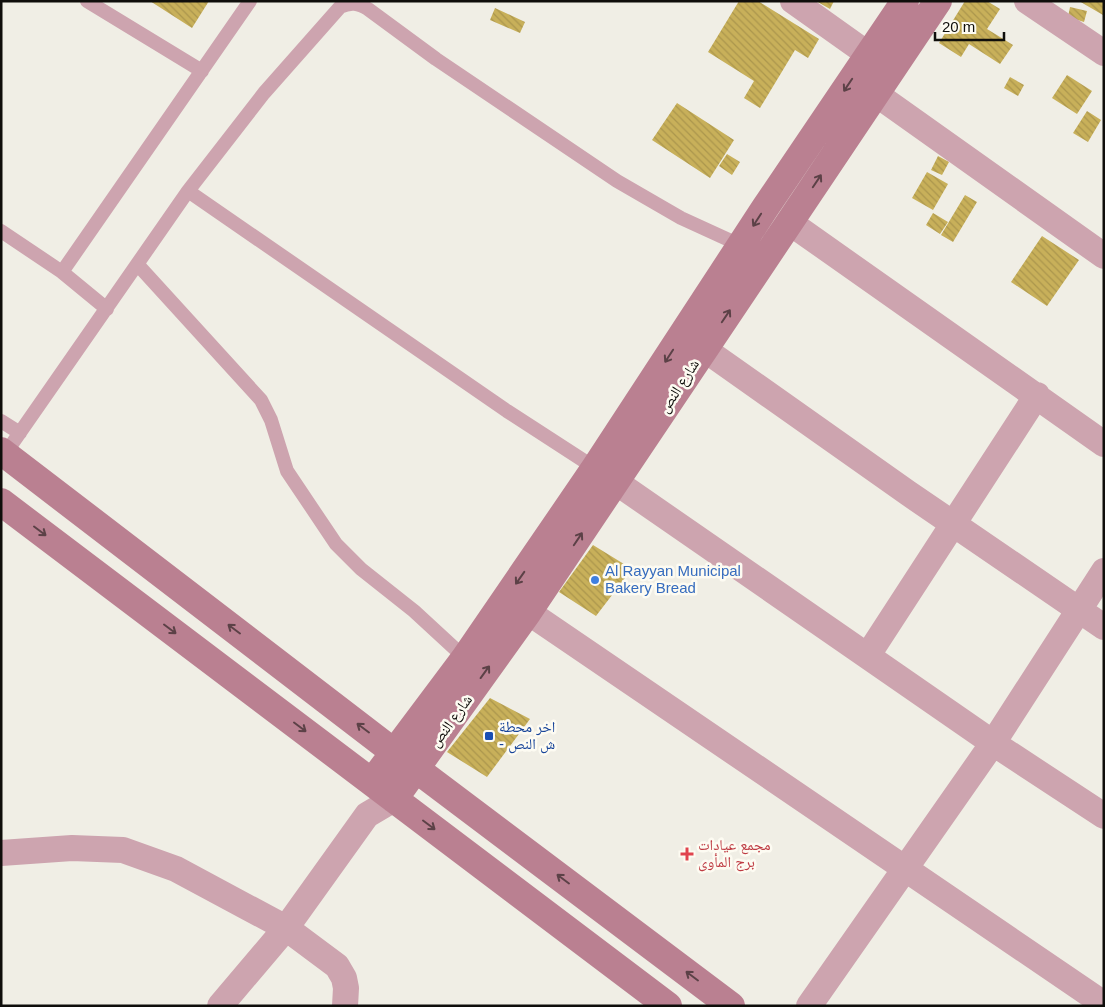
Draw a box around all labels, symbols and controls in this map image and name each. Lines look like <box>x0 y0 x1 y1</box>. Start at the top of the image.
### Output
scale bar <box>935 10 1004 42</box>
text: 20 m <box>942 18 975 35</box>
one-way arrow <box>843 78 854 92</box>
one-way arrow <box>812 175 822 189</box>
one-way arrow <box>752 212 762 226</box>
one-way arrow <box>720 309 731 323</box>
one-way arrow <box>663 349 674 363</box>
street label: شارع النص <box>655 356 704 417</box>
one-way arrow <box>33 526 46 537</box>
one-way arrow <box>573 532 583 546</box>
place label: Al Rayyan Municipal Bakery Bread <box>605 562 741 596</box>
one-way arrow <box>515 571 525 585</box>
marker: Al Rayyan Municipal Bakery Bread <box>589 574 601 586</box>
one-way arrow <box>163 624 176 635</box>
one-way arrow <box>228 624 241 635</box>
one-way arrow <box>480 666 490 680</box>
street label: شارع النص <box>426 691 477 751</box>
place label: اخر محطة - ش النص <box>499 718 555 754</box>
one-way arrow <box>293 722 307 732</box>
one-way arrow <box>356 723 370 733</box>
marker: اخر محطة - ش النص <box>483 730 495 742</box>
one-way arrow <box>422 820 436 830</box>
place label: مجمع عيادات برج المأوى <box>698 836 771 872</box>
marker: مجمع عيادات برج المأوى <box>680 847 694 861</box>
one-way arrow <box>556 874 570 884</box>
one-way arrow <box>686 971 699 982</box>

